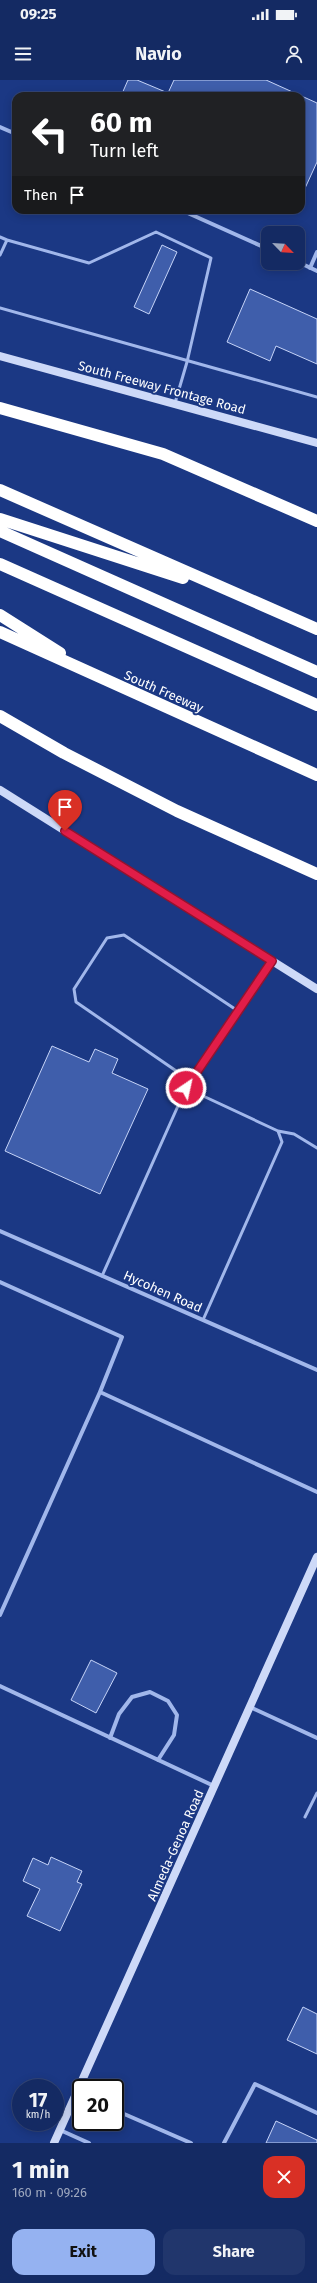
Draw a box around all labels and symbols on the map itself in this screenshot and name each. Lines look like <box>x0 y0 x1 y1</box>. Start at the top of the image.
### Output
north arrow <box>261 226 305 270</box>
street label: South Freeway Frontage Road <box>76 358 247 417</box>
street label: South Freeway <box>122 667 206 716</box>
pin <box>48 790 82 831</box>
position arrow <box>165 1067 207 1109</box>
street label: Hycohen Road <box>121 1267 204 1315</box>
street label: Almeda-Genoa Road <box>144 1787 207 1903</box>
speed limit sign: 20 <box>72 2079 124 2131</box>

